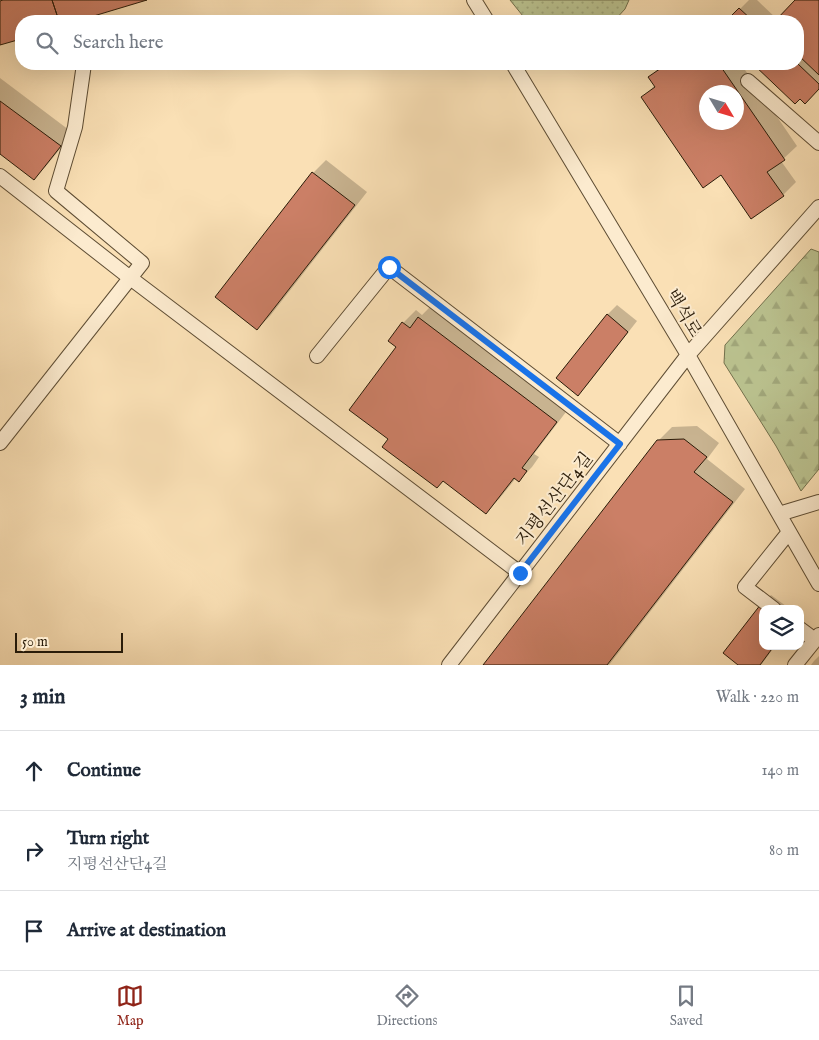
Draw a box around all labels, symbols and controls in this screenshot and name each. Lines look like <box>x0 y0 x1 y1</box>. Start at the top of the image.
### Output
search box <box>15 15 804 70</box>
icon: search <box>33 29 61 57</box>
text: Search here <box>73 31 164 55</box>
north arrow <box>699 85 744 130</box>
route start <box>378 256 401 279</box>
street label: 백석로 <box>659 285 706 342</box>
street label: 지평선산단4길 <box>511 448 599 552</box>
route end <box>509 562 532 585</box>
map controls <box>759 605 804 650</box>
button: layers <box>759 605 804 650</box>
scale bar <box>15 630 122 653</box>
text: 50 m <box>22 633 48 651</box>
text: 3 min <box>20 684 65 711</box>
text: Walk · 220 m <box>716 688 799 708</box>
icon: ahead <box>20 757 48 785</box>
text: Continue <box>67 759 141 783</box>
text: 140 m <box>761 761 799 781</box>
text: Turn right <box>67 827 149 851</box>
icon: right <box>20 837 48 865</box>
text: 80 m <box>769 841 799 861</box>
text: 지평선산단4길 <box>67 855 168 875</box>
icon: arrive <box>20 917 48 945</box>
text: Arrive at destination <box>67 919 226 943</box>
tab: Map <box>116 982 144 1030</box>
tab: Directions <box>376 982 437 1030</box>
tab: Saved <box>670 982 703 1030</box>

